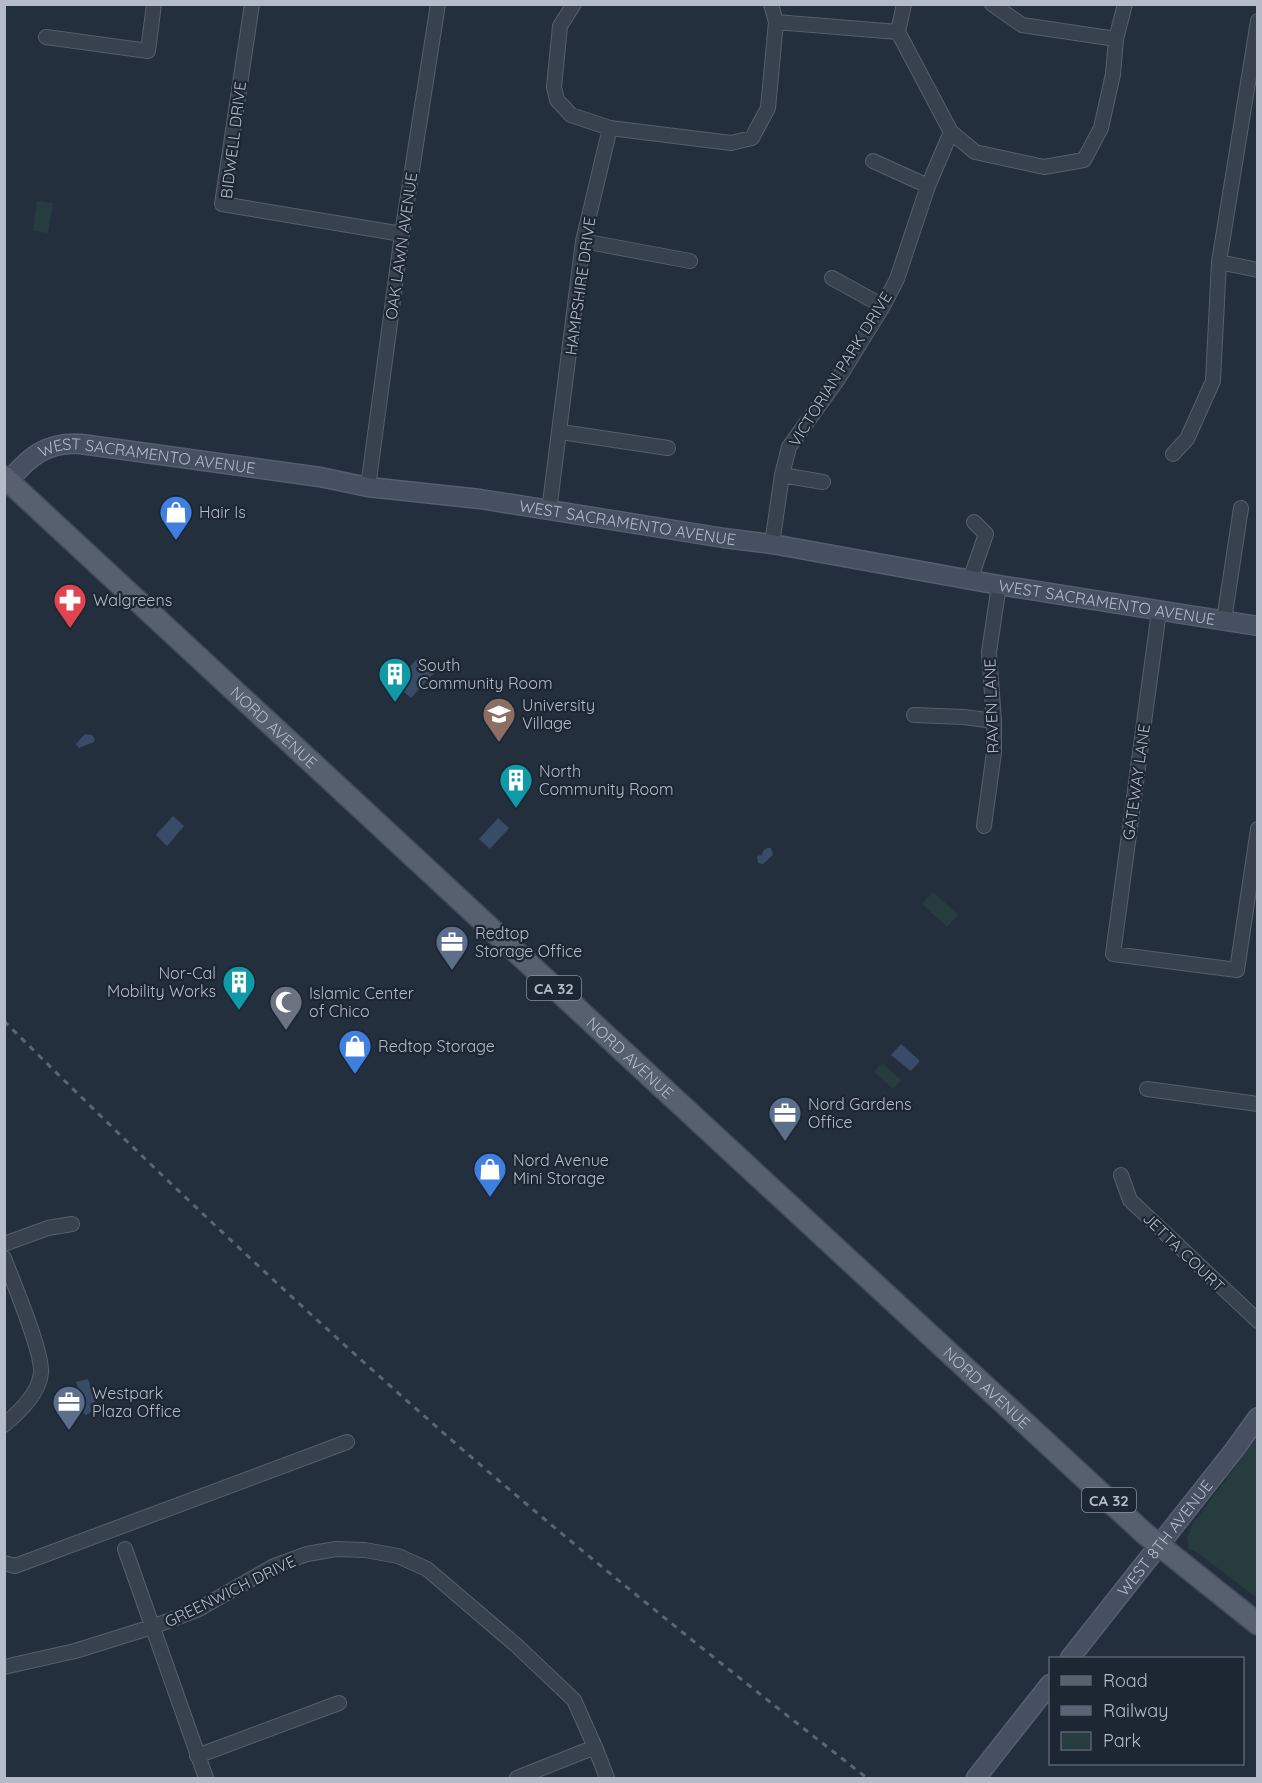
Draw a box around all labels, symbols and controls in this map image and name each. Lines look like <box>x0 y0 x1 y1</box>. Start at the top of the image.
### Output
street label: BIDWELL DRIVE <box>216 80 250 200</box>
street label: OAK LAWN AVENUE <box>381 171 421 321</box>
street label: HAMPSHIRE DRIVE <box>560 216 600 356</box>
street label: VICTORIAN PARK DRIVE <box>784 288 896 450</box>
street label: WEST SACRAMENTO AVENUE <box>35 434 257 478</box>
shop icon: Hair Is <box>158 494 194 541</box>
street label: WEST SACRAMENTO AVENUE <box>518 495 737 549</box>
place label: Hair Is <box>199 502 246 522</box>
street label: WEST SACRAMENTO AVENUE <box>997 575 1217 629</box>
pharmacy icon: Walgreens <box>52 582 88 629</box>
place label: Walgreens <box>93 590 172 610</box>
place label: South Community Room <box>418 655 553 693</box>
building icon: South Community Room <box>377 656 413 703</box>
street label: RAVEN LANE <box>979 658 1003 754</box>
street label: NORD AVENUE <box>226 682 321 772</box>
place label: University Village <box>522 695 595 733</box>
school or university icon: University Village <box>481 696 517 743</box>
street label: GATEWAY LANE <box>1118 723 1154 841</box>
place label: North Community Room <box>539 761 674 799</box>
building icon: North Community Room <box>498 762 534 809</box>
place label: Redtop Storage Office <box>475 923 582 961</box>
office icon: Redtop Storage Office <box>434 924 470 971</box>
place label: Nor-Cal Mobility Works <box>107 963 216 1001</box>
building icon: Nor-Cal Mobility Works <box>221 964 257 1011</box>
road number: CA 32 <box>527 976 581 1000</box>
place label: Islamic Center of Chico <box>309 983 414 1021</box>
mosque icon: Islamic Center of Chico <box>268 984 304 1031</box>
street label: NORD AVENUE <box>583 1013 678 1103</box>
shop icon: Redtop Storage <box>337 1028 373 1075</box>
place label: Redtop Storage <box>378 1036 495 1056</box>
place label: Nord Gardens Office <box>808 1094 912 1132</box>
office icon: Nord Gardens Office <box>767 1095 803 1142</box>
place label: Nord Avenue Mini Storage <box>513 1150 609 1188</box>
shop icon: Nord Avenue Mini Storage <box>472 1151 508 1198</box>
street label: JETTA COURT <box>1139 1208 1229 1296</box>
street label: NORD AVENUE <box>939 1343 1035 1433</box>
place label: Westpark Plaza Office <box>92 1383 181 1421</box>
office icon: Westpark Plaza Office <box>51 1384 87 1431</box>
street label: WEST 8TH AVENUE <box>1113 1476 1217 1600</box>
road number: CA 32 <box>1082 1488 1136 1512</box>
street label: GREENWICH DRIVE <box>161 1551 299 1631</box>
legend <box>1049 1657 1244 1765</box>
text: Road <box>1103 1669 1148 1692</box>
text: Railway <box>1103 1699 1169 1722</box>
text: Park <box>1103 1729 1141 1752</box>

